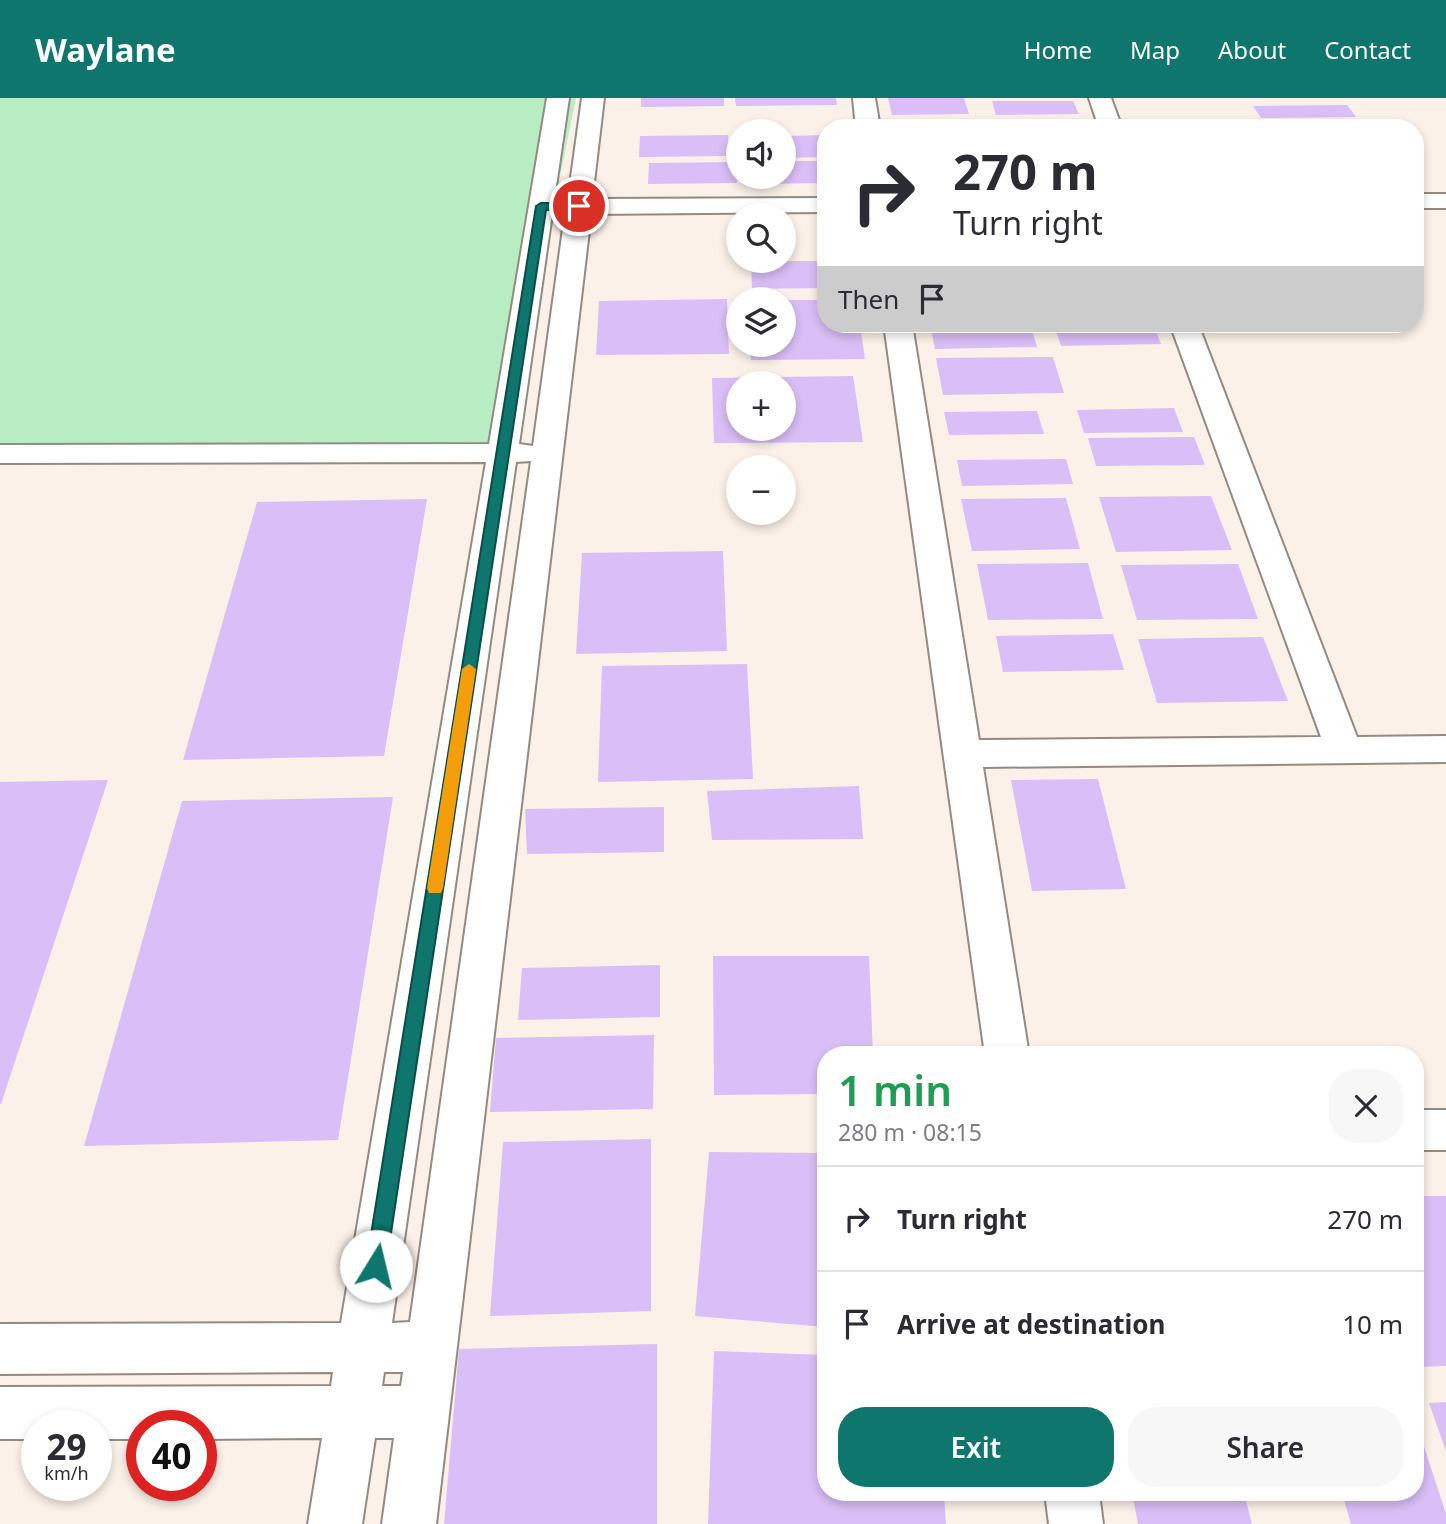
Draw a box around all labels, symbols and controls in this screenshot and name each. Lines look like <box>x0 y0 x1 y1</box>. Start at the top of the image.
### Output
text: Waylane <box>35 27 176 72</box>
text: Home <box>1024 33 1092 66</box>
text: Map <box>1130 33 1180 66</box>
text: About <box>1218 33 1286 66</box>
text: Contact <box>1324 33 1411 66</box>
map controls <box>726 119 796 525</box>
button: sound <box>726 119 796 189</box>
text: 270 m <box>953 138 1098 204</box>
icon: right <box>838 147 929 238</box>
pin <box>549 176 609 236</box>
icon: arrive <box>560 187 598 225</box>
text: Turn right <box>953 201 1103 244</box>
button: search <box>726 203 796 273</box>
icon: arrive <box>913 280 951 318</box>
text: Then <box>838 281 899 317</box>
button: layers <box>726 287 796 357</box>
button: + <box>726 371 796 441</box>
button: − <box>726 455 796 525</box>
text: 1 min <box>838 1061 952 1118</box>
button: close <box>1329 1069 1403 1143</box>
text: 280 m · 08:15 <box>838 1116 982 1148</box>
icon: right <box>838 1200 876 1238</box>
text: Turn right <box>897 1201 1027 1237</box>
text: 270 m <box>1327 1201 1403 1237</box>
position arrow <box>339 1229 413 1303</box>
icon: arrive <box>838 1305 876 1343</box>
text: Arrive at destination <box>897 1306 1166 1342</box>
text: 10 m <box>1342 1306 1403 1342</box>
button: Exit <box>838 1407 1114 1487</box>
button: Share <box>1128 1407 1403 1487</box>
speed limit sign: 40 <box>126 1410 217 1501</box>
text: 29 <box>46 1423 87 1470</box>
text: km/h <box>44 1461 89 1485</box>

